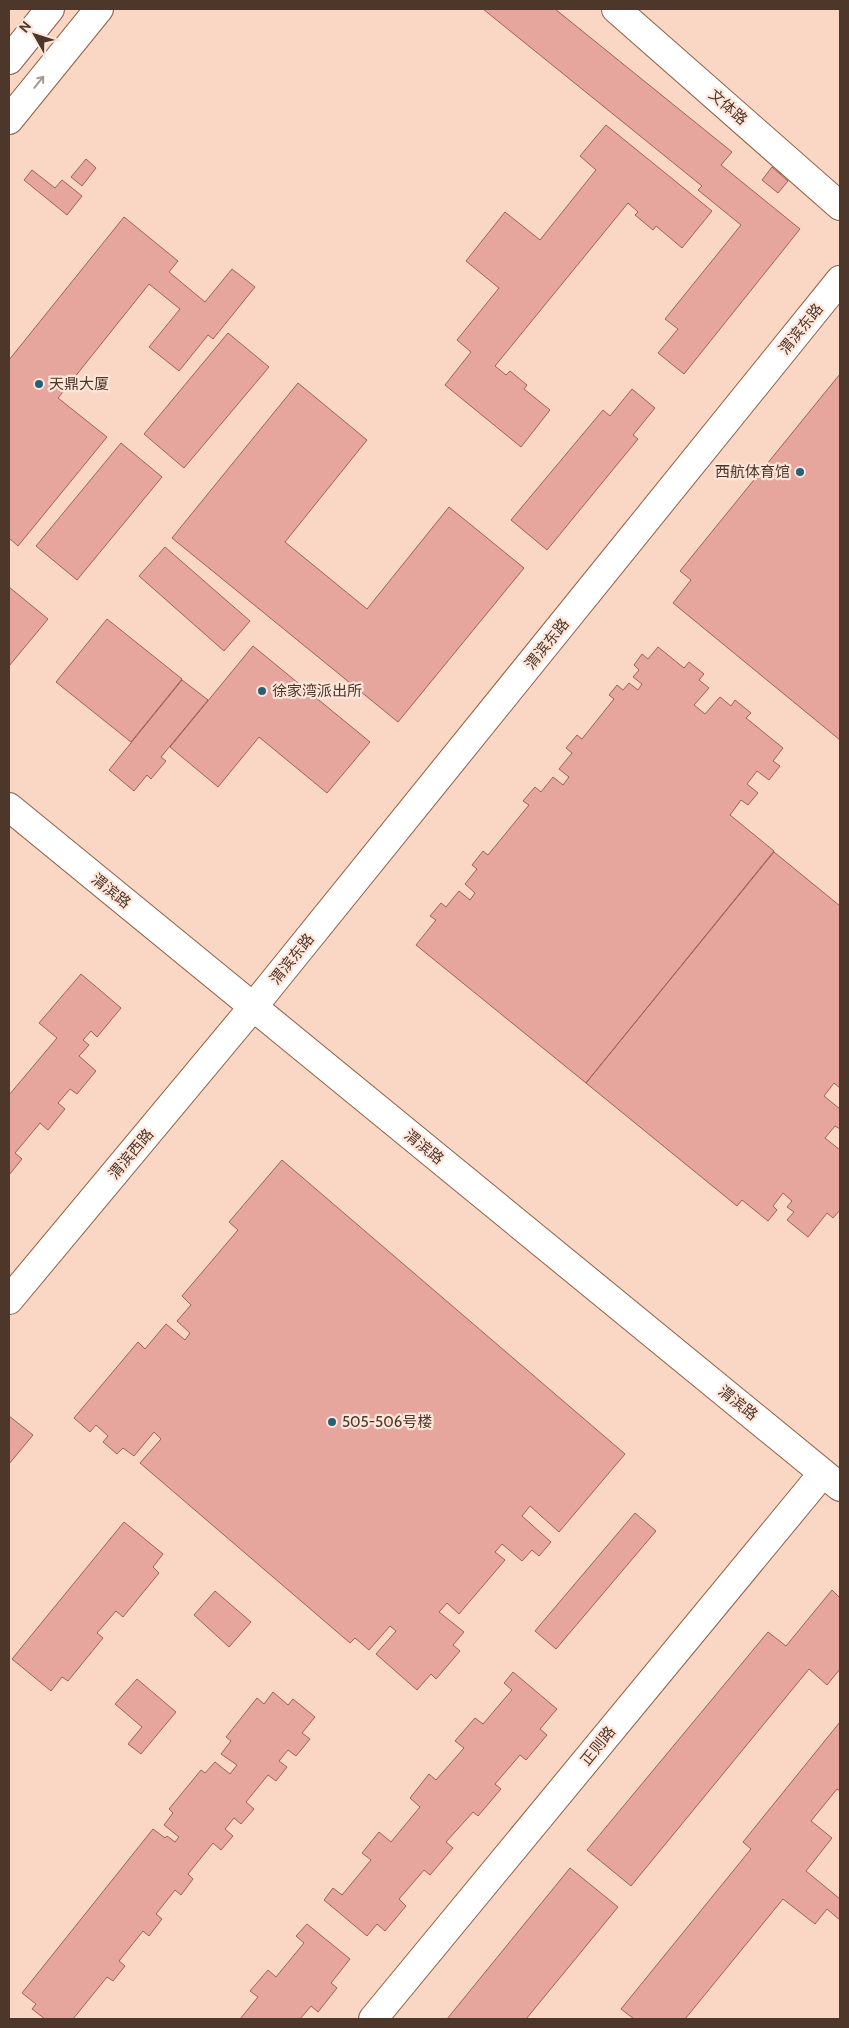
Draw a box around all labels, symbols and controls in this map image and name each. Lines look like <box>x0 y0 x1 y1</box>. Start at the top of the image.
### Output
north arrow <box>10 10 60 60</box>
text: N <box>15 17 35 36</box>
one-way arrow <box>34 76 45 89</box>
street label: 文体路 <box>705 85 751 129</box>
street label: 渭滨东路 <box>775 300 827 358</box>
place label: 天鼎大厦 <box>49 375 109 393</box>
marker: 天鼎大厦 <box>33 378 45 390</box>
place label: 西航体育馆 <box>715 463 790 481</box>
marker: 西航体育馆 <box>794 466 806 478</box>
street label: 渭滨东路 <box>521 615 573 673</box>
place label: 徐家湾派出所 <box>272 682 362 700</box>
marker: 徐家湾派出所 <box>256 685 268 697</box>
street label: 渭滨路 <box>88 870 134 912</box>
street label: 渭滨东路 <box>266 930 318 988</box>
street label: 渭滨西路 <box>105 1125 157 1183</box>
street label: 渭滨路 <box>401 1126 447 1168</box>
street label: 渭滨路 <box>715 1382 761 1424</box>
place label: 505-506号楼 <box>342 1413 432 1431</box>
marker: 505-506号楼 <box>326 1416 338 1428</box>
street label: 正则路 <box>577 1723 619 1769</box>

